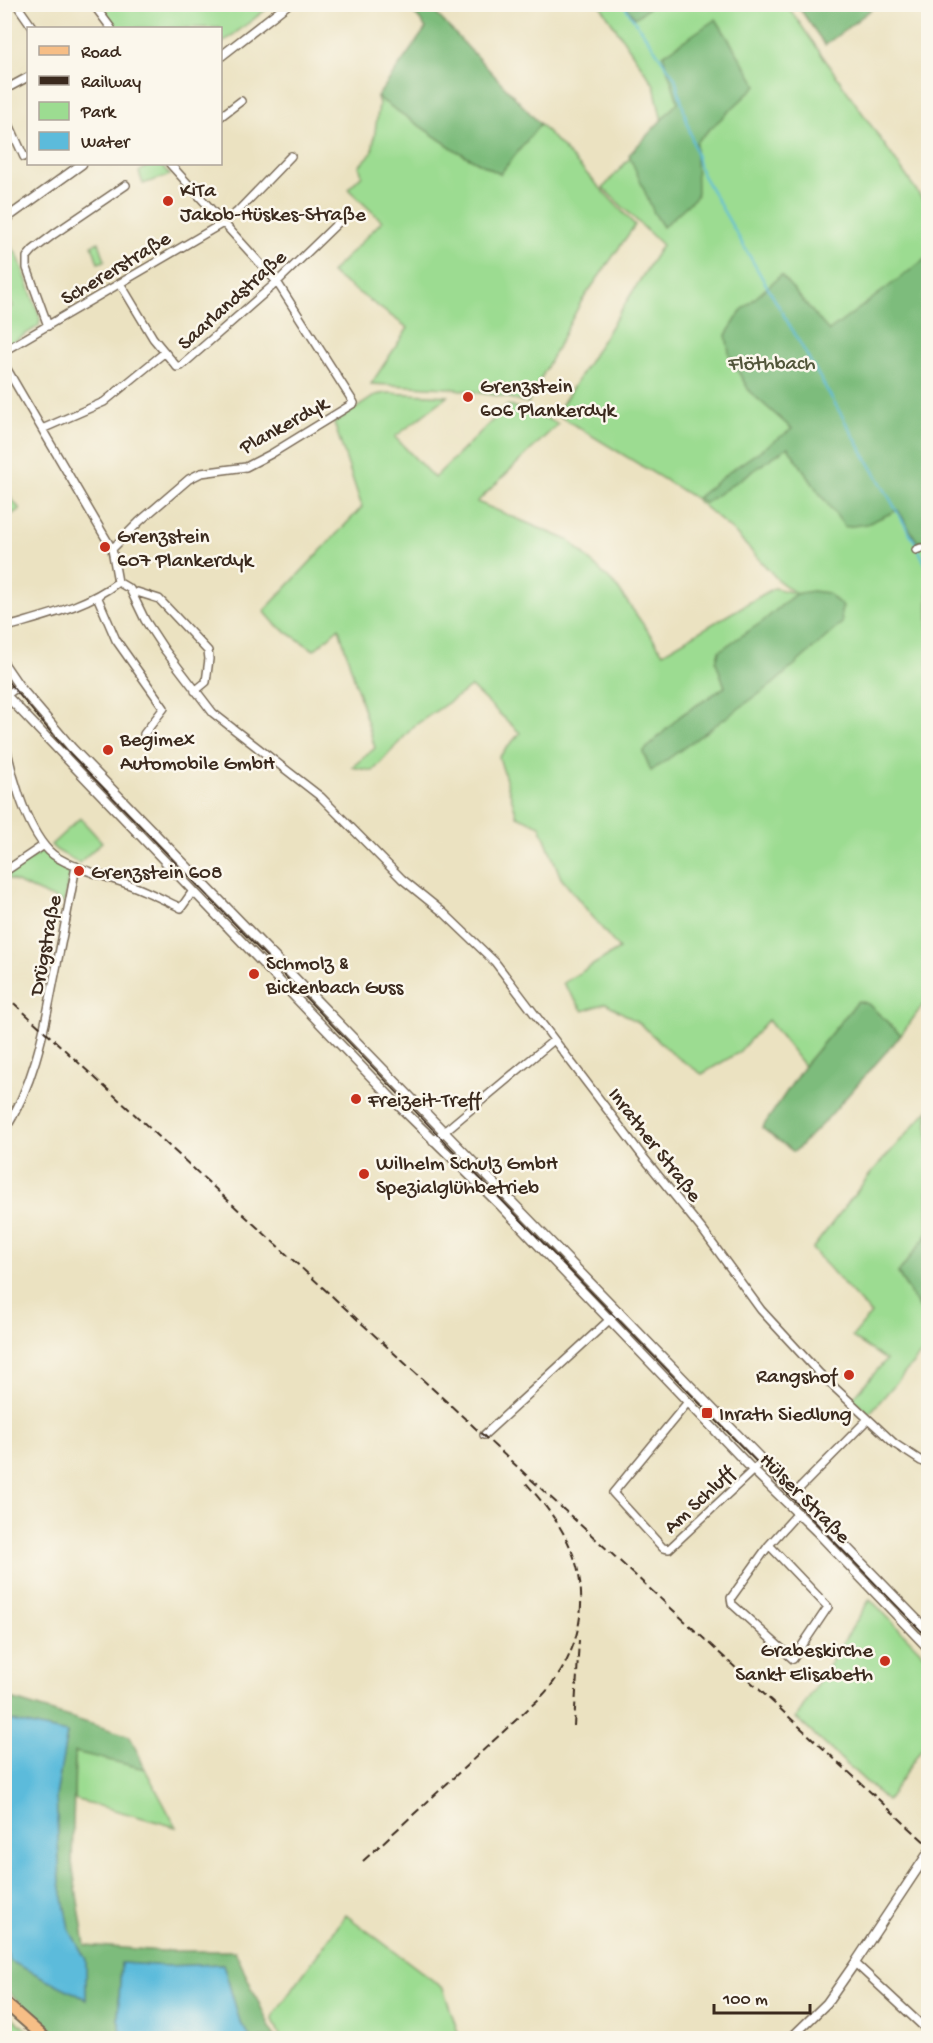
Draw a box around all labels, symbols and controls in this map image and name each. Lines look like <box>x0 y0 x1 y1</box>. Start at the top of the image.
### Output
legend <box>27 27 222 165</box>
text: Road <box>81 43 122 64</box>
text: Railway <box>81 73 141 94</box>
text: Park <box>80 103 117 124</box>
text: Water <box>81 133 131 154</box>
place label: KiTa Jakob-Hüskes-Straße <box>180 180 367 229</box>
marker: KiTa Jakob-Hüskes-Straße <box>161 194 175 208</box>
street label: Schererstraße <box>57 227 177 313</box>
street label: Saarlandstraße <box>174 245 294 357</box>
park label: Flöthbach <box>727 353 816 378</box>
place label: Grenzstein 606 Plankerdyk <box>480 376 618 425</box>
marker: Grenzstein 606 Plankerdyk <box>461 390 475 404</box>
street label: Plankerdyk <box>235 391 336 462</box>
place label: Grenzstein 607 Plankerdyk <box>117 526 256 575</box>
marker: Grenzstein 607 Plankerdyk <box>98 540 112 554</box>
place label: Begimex Automobile GmbH <box>119 729 276 778</box>
marker: Begimex Automobile GmbH <box>101 743 115 757</box>
place label: Grenzstein 608 <box>91 862 222 887</box>
marker: Grenzstein 608 <box>72 864 86 878</box>
street label: Drügstraße <box>25 892 70 1000</box>
place label: Schmolz & Bickenbach Guss <box>265 953 405 1002</box>
marker: Schmolz & Bickenbach Guss <box>247 967 261 981</box>
street label: Inrather Straße <box>601 1084 706 1209</box>
place label: Freizeit-Treff <box>367 1090 482 1115</box>
marker: Freizeit-Treff <box>349 1092 363 1106</box>
place label: Wilhelm Schulz GmbH Spezialglühbetrieb <box>376 1153 559 1202</box>
marker: Wilhelm Schulz GmbH Spezialglühbetrieb <box>357 1167 371 1181</box>
place label: Rangshof <box>756 1366 839 1391</box>
marker: Rangshof <box>842 1368 856 1382</box>
place label: Inrath Siedlung <box>719 1404 852 1429</box>
marker: Inrath Siedlung <box>700 1406 714 1420</box>
street label: Hülser Straße <box>753 1449 855 1551</box>
street label: Am Schluff <box>660 1461 742 1541</box>
place label: Grabeskirche Sankt Elisabeth <box>735 1640 874 1689</box>
marker: Grabeskirche Sankt Elisabeth <box>878 1654 892 1668</box>
scale bar <box>714 1977 810 2015</box>
text: 100 m <box>722 1990 768 2011</box>

